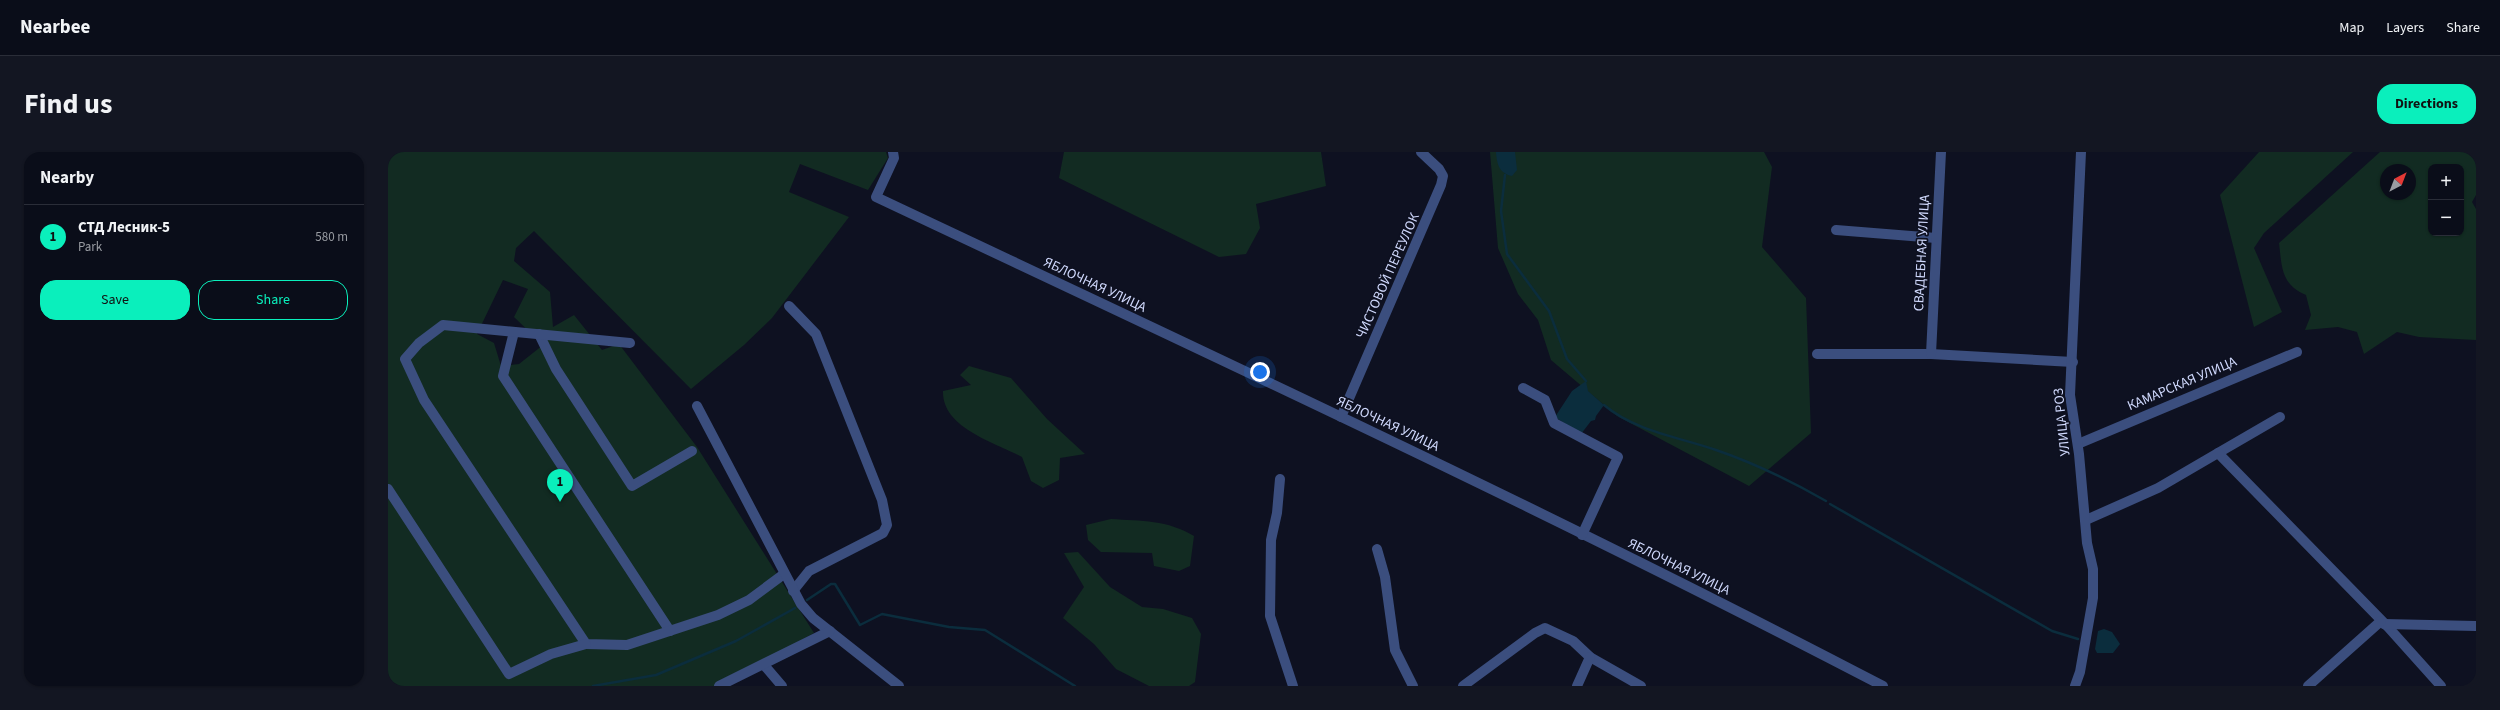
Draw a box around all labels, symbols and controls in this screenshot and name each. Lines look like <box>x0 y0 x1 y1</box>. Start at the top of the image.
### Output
text: Nearbee <box>20 14 90 41</box>
text: Map <box>2339 18 2364 38</box>
text: Layers <box>2386 18 2424 38</box>
text: Share <box>2446 18 2480 38</box>
text: Find us <box>24 84 112 124</box>
button: Directions <box>2377 84 2476 124</box>
north arrow <box>2380 164 2416 200</box>
map controls <box>2428 164 2464 236</box>
button: + <box>2428 164 2464 200</box>
text: Nearby <box>40 166 94 190</box>
street label: СВАДЕБНАЯ УЛИЦА <box>1909 194 1935 312</box>
button: − <box>2428 200 2464 236</box>
street label: ЧИСТОВОЙ ПЕРЕУЛОК <box>1351 209 1425 342</box>
text: СТД Лесник-5 <box>78 217 170 238</box>
text: 1 <box>50 228 56 246</box>
text: 580 m <box>315 228 348 246</box>
text: Park <box>78 238 102 256</box>
street label: ЯБЛОЧНАЯ УЛИЦА <box>1040 252 1150 318</box>
button: Save <box>40 280 190 320</box>
button: Share <box>198 280 348 320</box>
street label: КАМАРСКАЯ УЛИЦА <box>2124 352 2240 416</box>
your location <box>1250 362 1270 382</box>
street label: УЛИЦА РОЗ <box>2048 387 2076 457</box>
street label: ЯБЛОЧНАЯ УЛИЦА <box>1333 391 1443 457</box>
pin: 1 <box>547 469 573 502</box>
street label: ЯБЛОЧНАЯ УЛИЦА <box>1625 534 1734 601</box>

